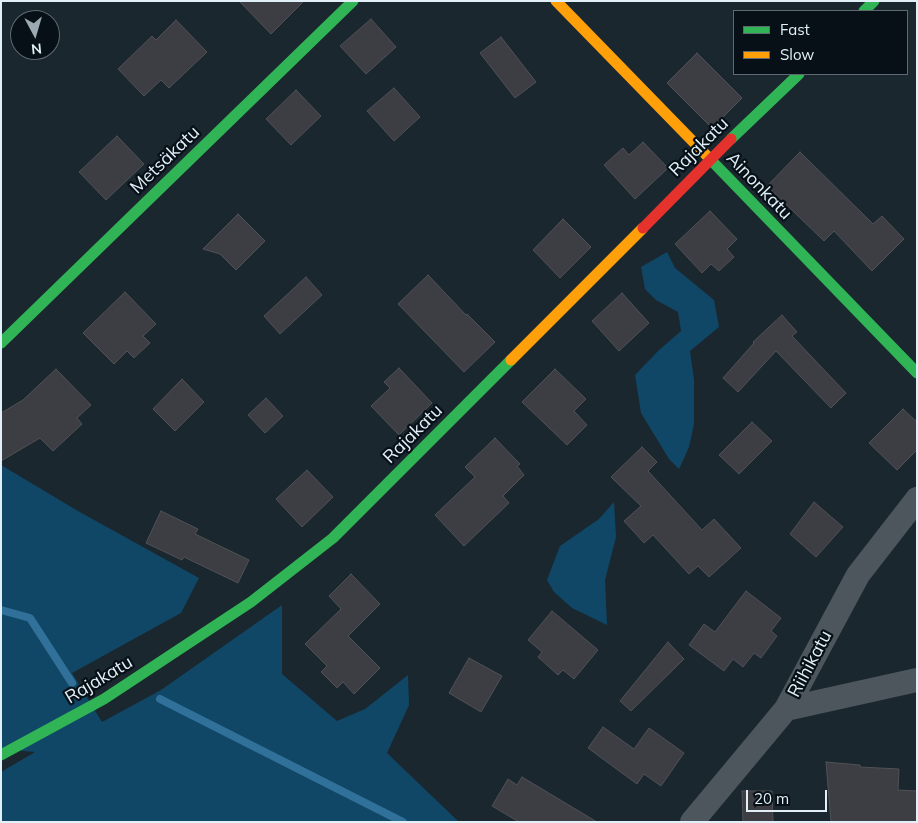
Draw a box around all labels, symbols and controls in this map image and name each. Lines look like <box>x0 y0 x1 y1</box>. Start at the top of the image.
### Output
north arrow <box>10 10 60 60</box>
legend <box>733 10 908 75</box>
text: Fast <box>780 20 810 39</box>
text: N <box>30 39 43 58</box>
text: Slow <box>780 45 814 64</box>
street label: Rajakatu <box>665 113 733 181</box>
street label: Metsäkatu <box>126 122 204 198</box>
street label: Ainonkatu <box>722 148 796 224</box>
street label: Rajakatu <box>379 400 447 468</box>
street label: Riihikatu <box>783 627 837 701</box>
street label: Rajakatu <box>61 651 137 709</box>
scale bar <box>748 780 829 812</box>
text: 20 m <box>754 789 789 808</box>

